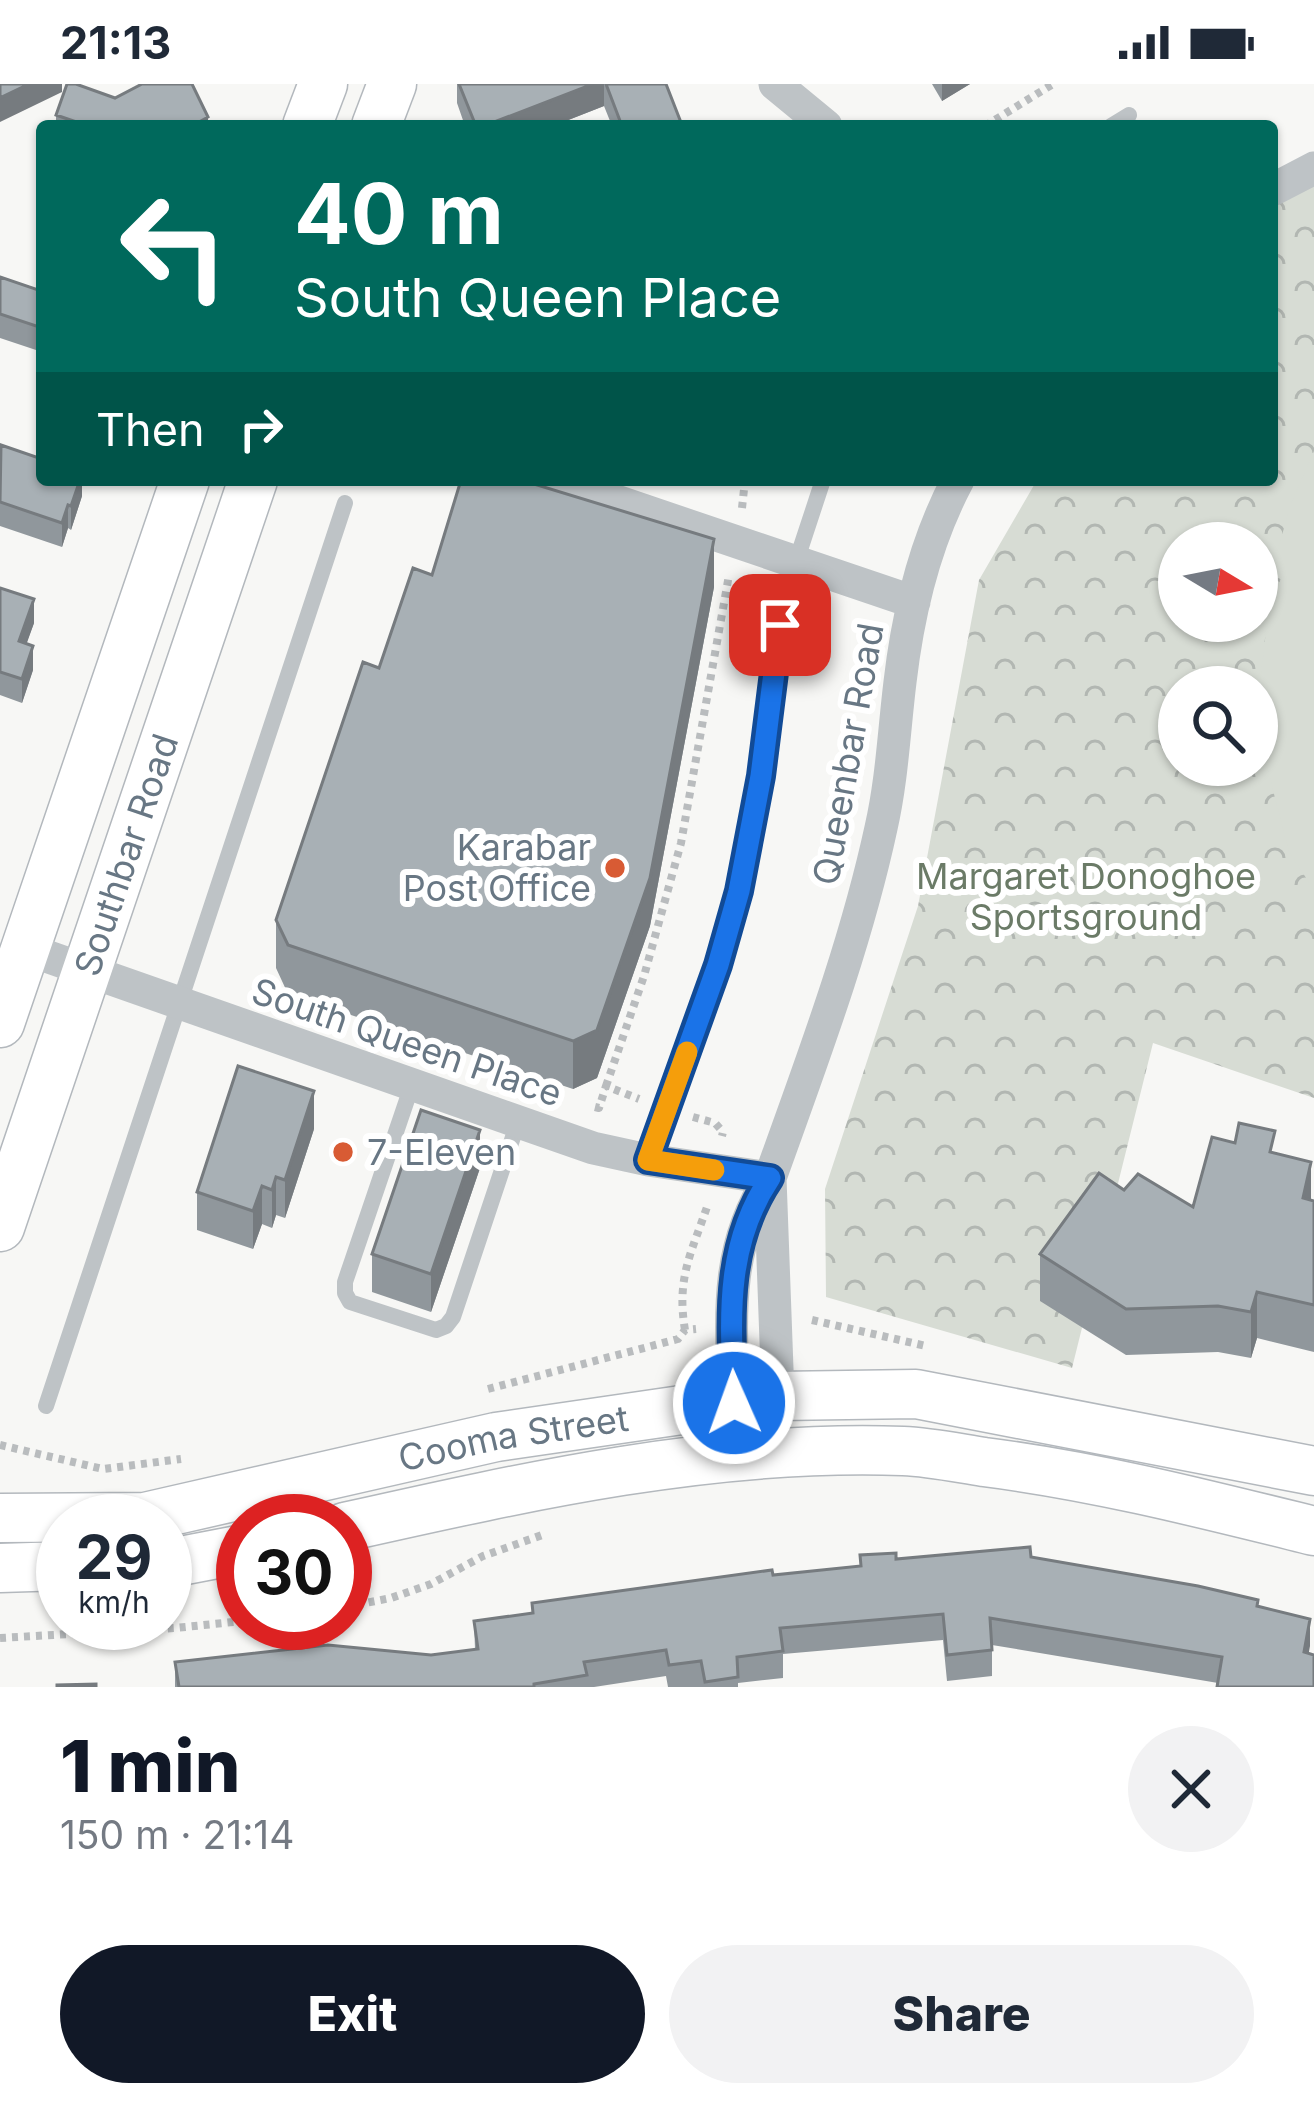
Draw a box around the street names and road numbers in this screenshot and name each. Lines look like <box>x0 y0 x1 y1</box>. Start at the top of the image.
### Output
street label: Queenbar Road <box>803 620 893 888</box>
street label: Southbar Road <box>65 728 187 981</box>
street label: South Queen Place <box>246 968 568 1116</box>
street label: Cooma Street <box>394 1396 631 1481</box>

